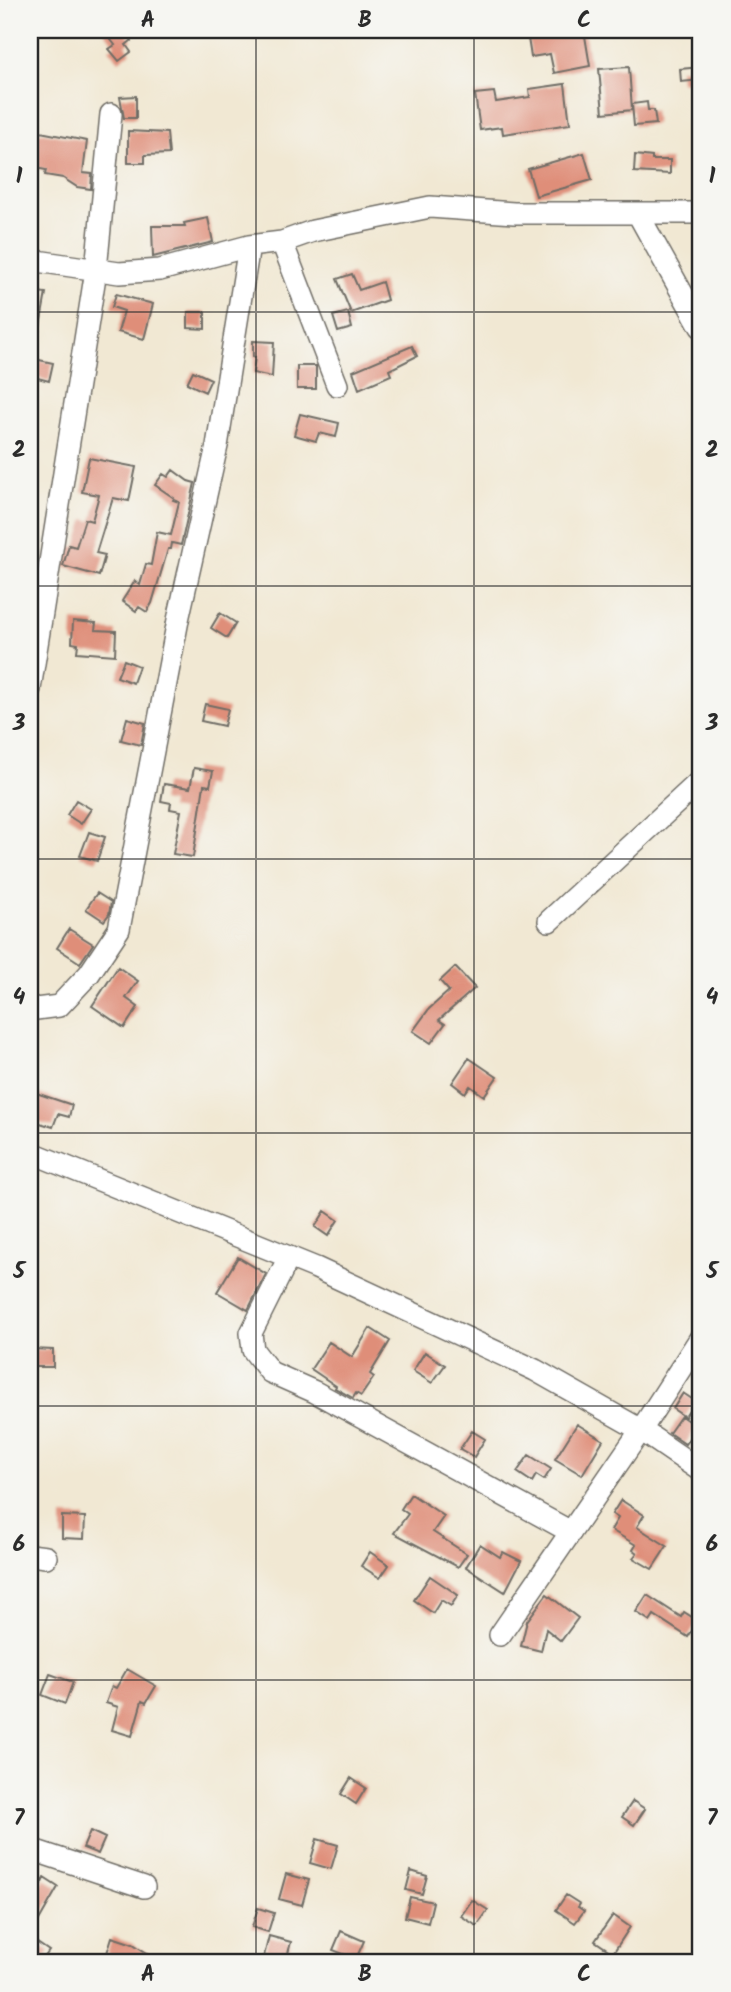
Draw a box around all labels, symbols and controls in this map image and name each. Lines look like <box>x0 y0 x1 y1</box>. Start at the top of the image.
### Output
text: A <box>141 3 155 39</box>
text: B <box>358 3 372 39</box>
text: C <box>577 3 591 39</box>
text: 1 <box>16 159 23 195</box>
text: 1 <box>709 159 716 195</box>
text: 2 <box>12 433 26 469</box>
text: 2 <box>705 433 719 469</box>
text: 3 <box>12 706 26 742</box>
text: 3 <box>705 706 719 742</box>
text: 4 <box>13 980 26 1016</box>
text: 4 <box>706 980 719 1016</box>
text: 5 <box>12 1254 27 1290</box>
text: 5 <box>705 1254 720 1290</box>
text: 6 <box>13 1527 25 1563</box>
text: 6 <box>706 1527 718 1563</box>
text: 7 <box>14 1801 26 1837</box>
text: 7 <box>707 1801 719 1837</box>
text: A <box>141 1957 155 1992</box>
text: B <box>358 1957 372 1992</box>
text: C <box>577 1957 591 1992</box>

